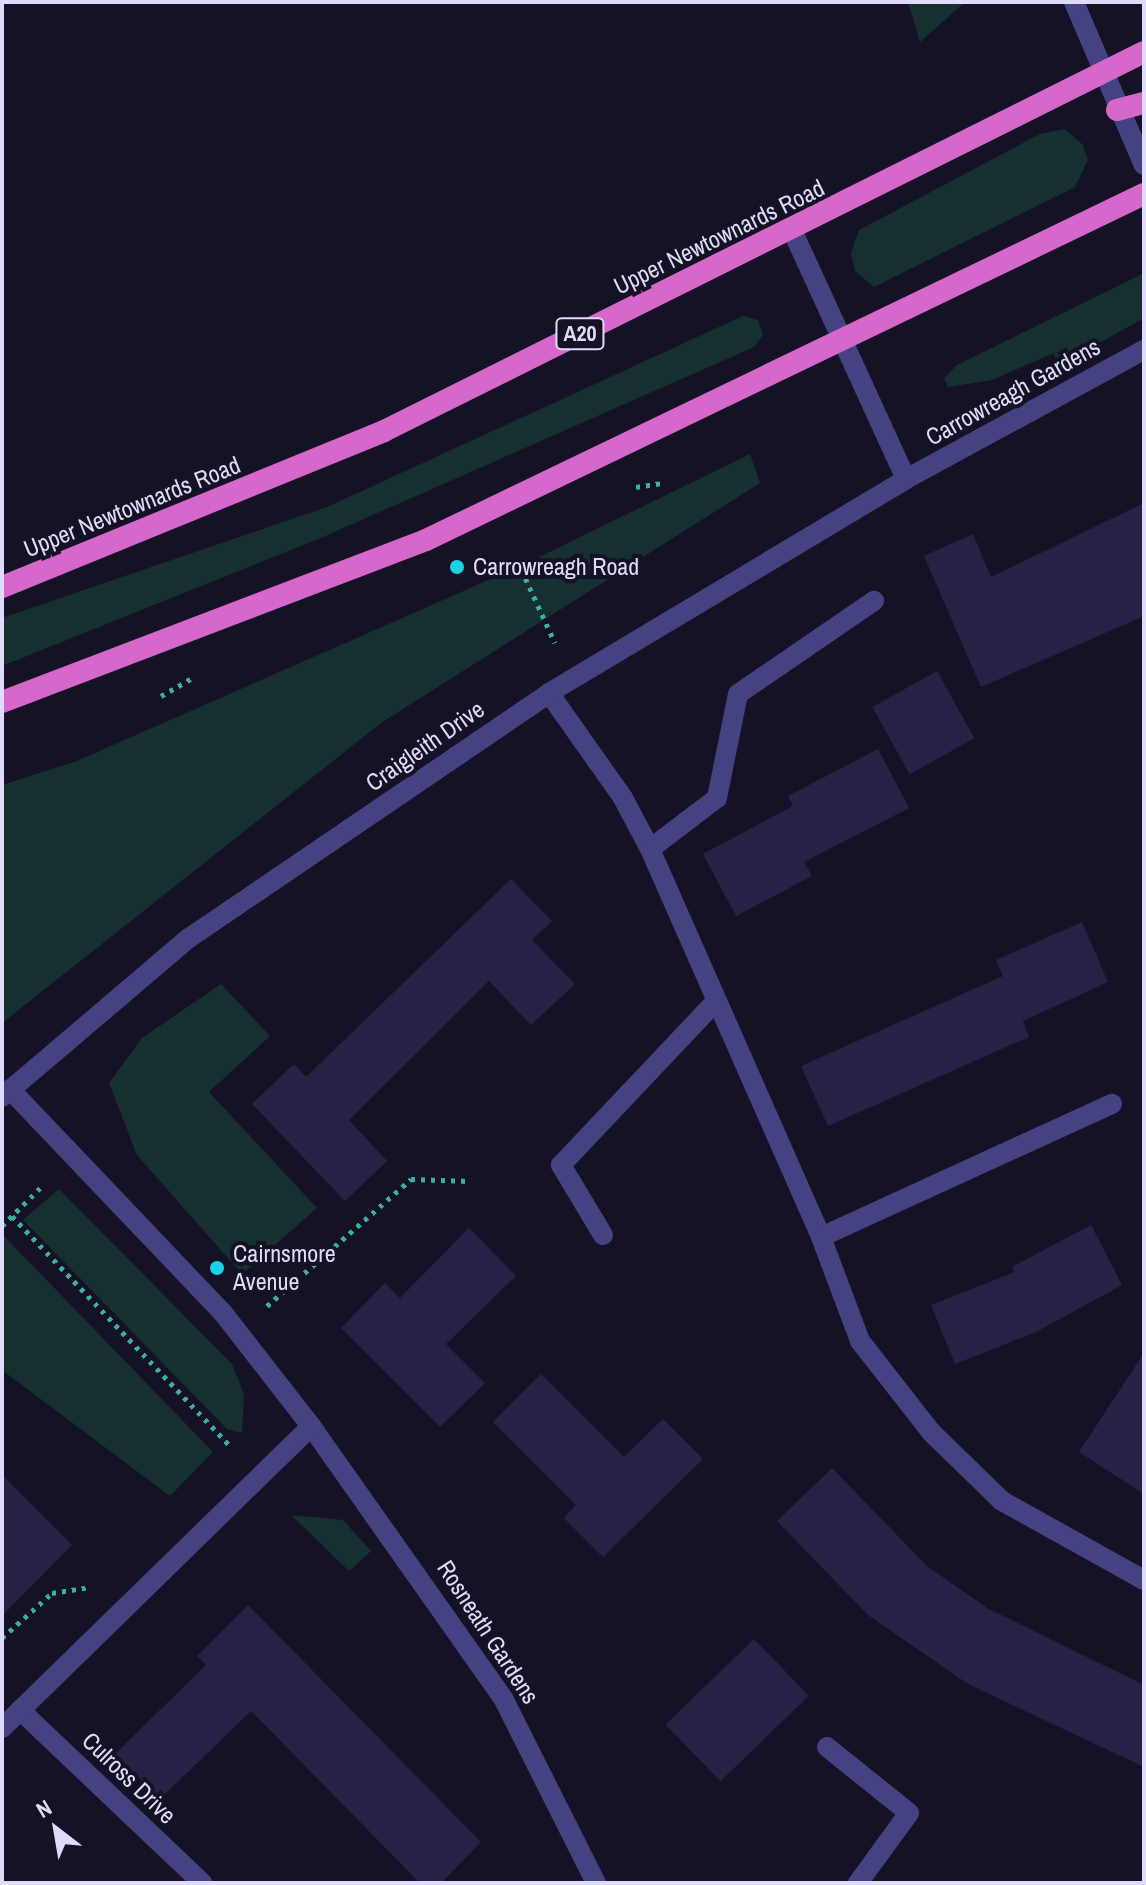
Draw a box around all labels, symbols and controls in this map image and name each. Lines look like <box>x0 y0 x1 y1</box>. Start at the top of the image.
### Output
street label: Upper Newtownards Road <box>609 173 829 301</box>
road number: A20 <box>554 316 606 352</box>
street label: Carrowreagh Gardens <box>921 332 1105 452</box>
street label: Upper Newtownards Road <box>20 450 244 564</box>
place label: Carrowreagh Road <box>473 553 639 581</box>
marker: Carrowreagh Road <box>448 558 466 576</box>
street label: Craigleith Drive <box>360 695 490 797</box>
place label: Cairnsmore Avenue <box>233 1240 336 1296</box>
marker: Cairnsmore Avenue <box>208 1259 226 1277</box>
street label: Rosneath Gardens <box>431 1555 545 1709</box>
street label: Culross Drive <box>76 1726 182 1830</box>
north arrow <box>16 1789 96 1869</box>
text: N <box>30 1792 57 1825</box>

